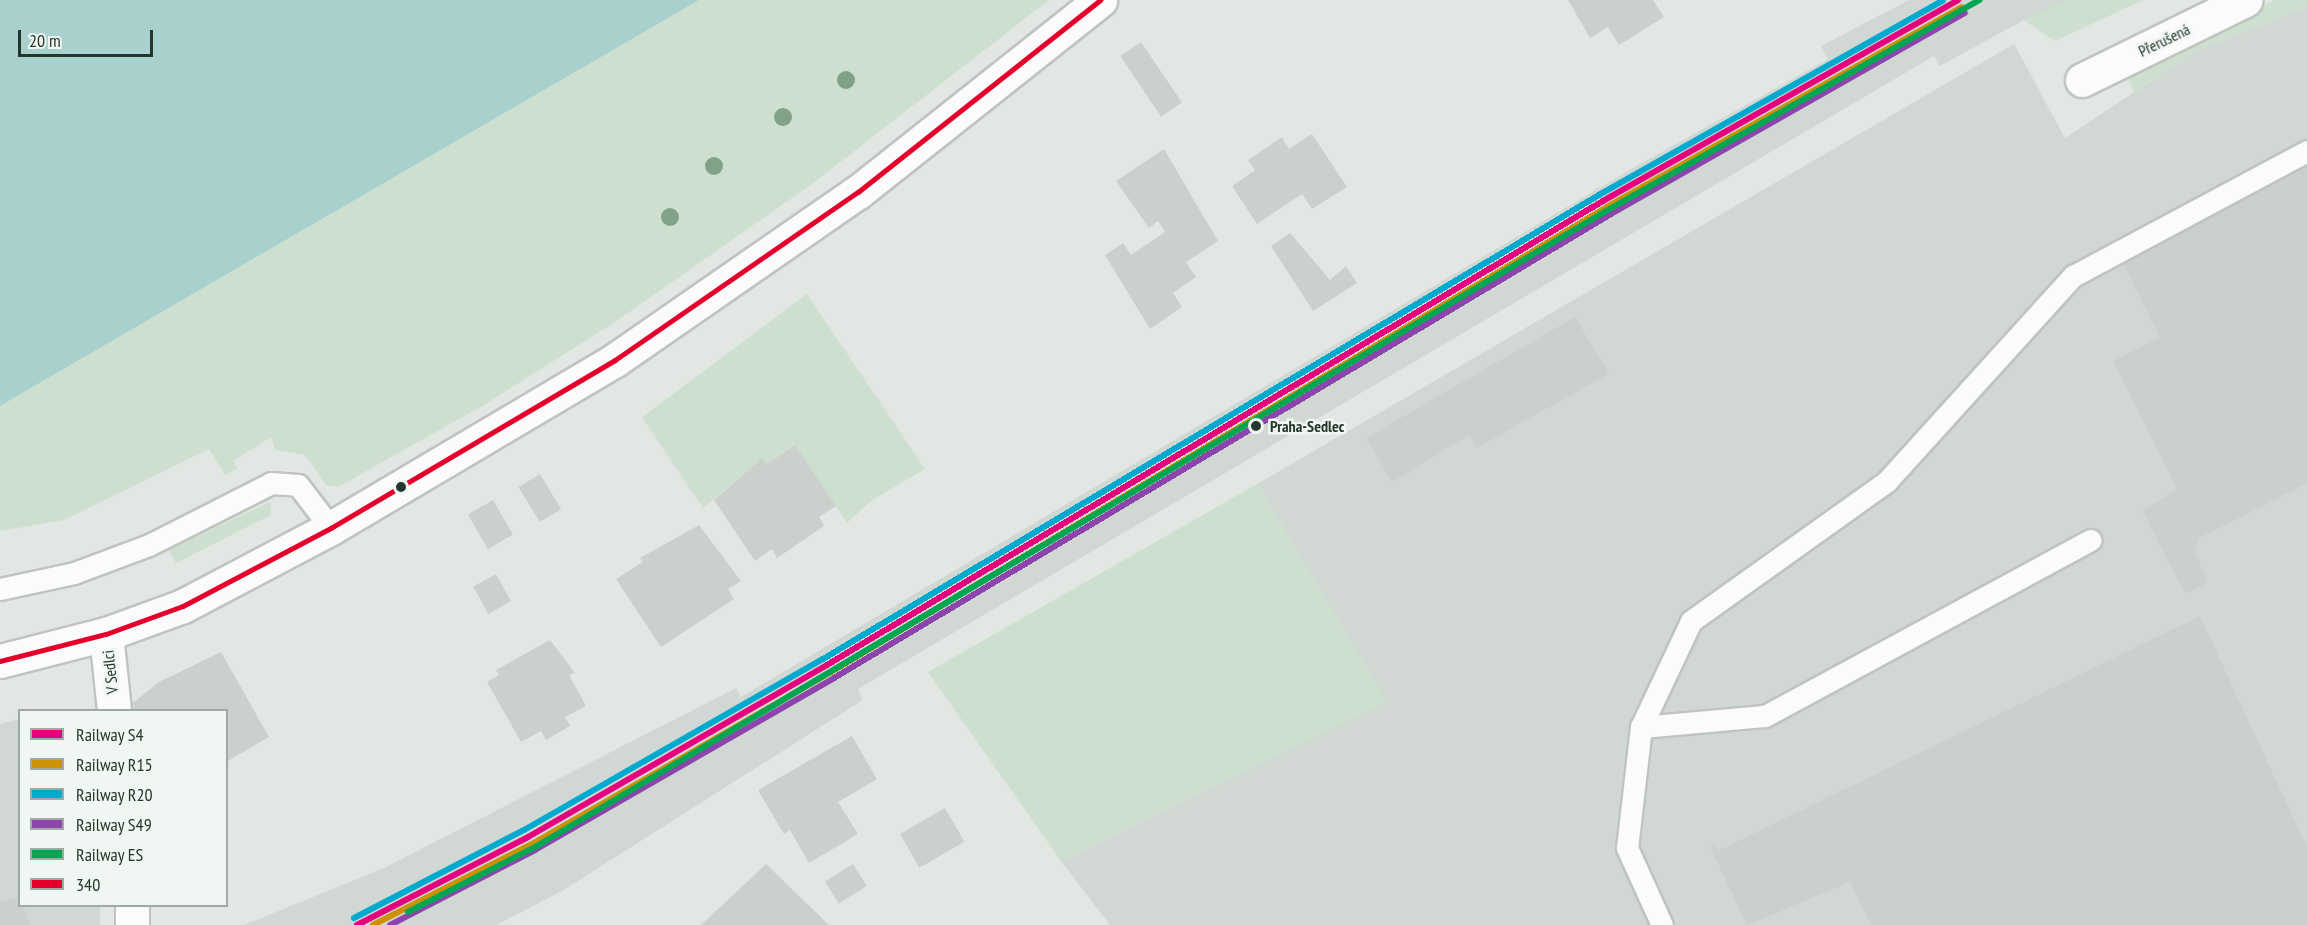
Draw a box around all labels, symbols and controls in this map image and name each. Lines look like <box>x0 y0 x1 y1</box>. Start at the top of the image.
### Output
scale bar <box>21 18 156 56</box>
street label: Přerušená <box>2135 19 2193 61</box>
text: 20 m <box>29 29 61 52</box>
place label: Praha-Sedlec <box>1270 416 1344 436</box>
marker: Praha-Sedlec <box>1247 417 1265 435</box>
unlabelled marker <box>395 481 407 493</box>
street label: V Sedlci <box>98 649 122 695</box>
legend <box>18 709 228 907</box>
text: Railway S4 <box>76 723 144 746</box>
text: Railway R15 <box>76 753 153 776</box>
text: Railway R20 <box>76 783 153 806</box>
text: Railway S49 <box>76 813 152 836</box>
text: Railway ES <box>76 843 143 866</box>
text: 340 <box>76 873 100 896</box>

